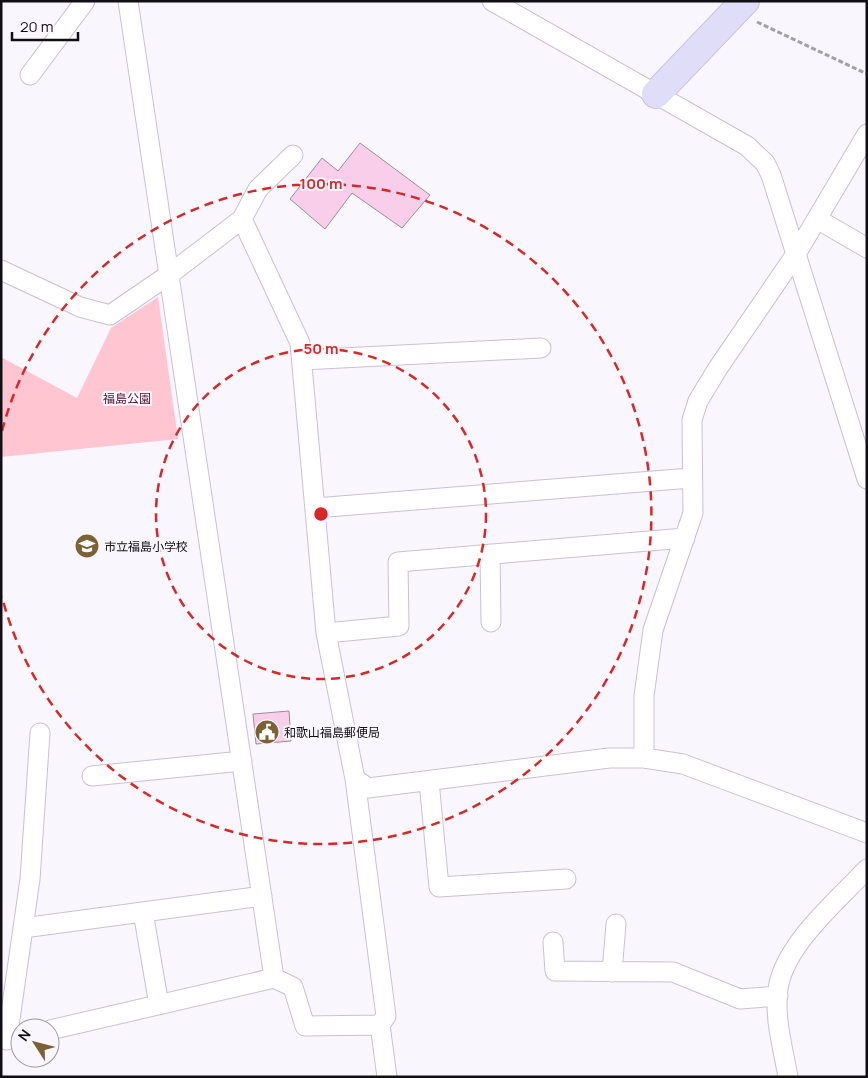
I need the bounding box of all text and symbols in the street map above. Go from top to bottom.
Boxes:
scale bar [12,10,79,42]
text: 20 m [20,16,53,37]
text: 100 m [300,173,342,194]
text: 50 m [303,338,339,359]
park label: 福島公園 [103,390,151,407]
centre of rings [312,505,330,523]
school or university icon: 市立福島小学校 [74,533,100,559]
place label: 市立福島小学校 [104,538,188,555]
public building icon: 和歌山福島郵便局 [254,719,280,745]
place label: 和歌山福島郵便局 [284,724,380,741]
north arrow [10,1018,60,1068]
text: N [13,1025,35,1045]

